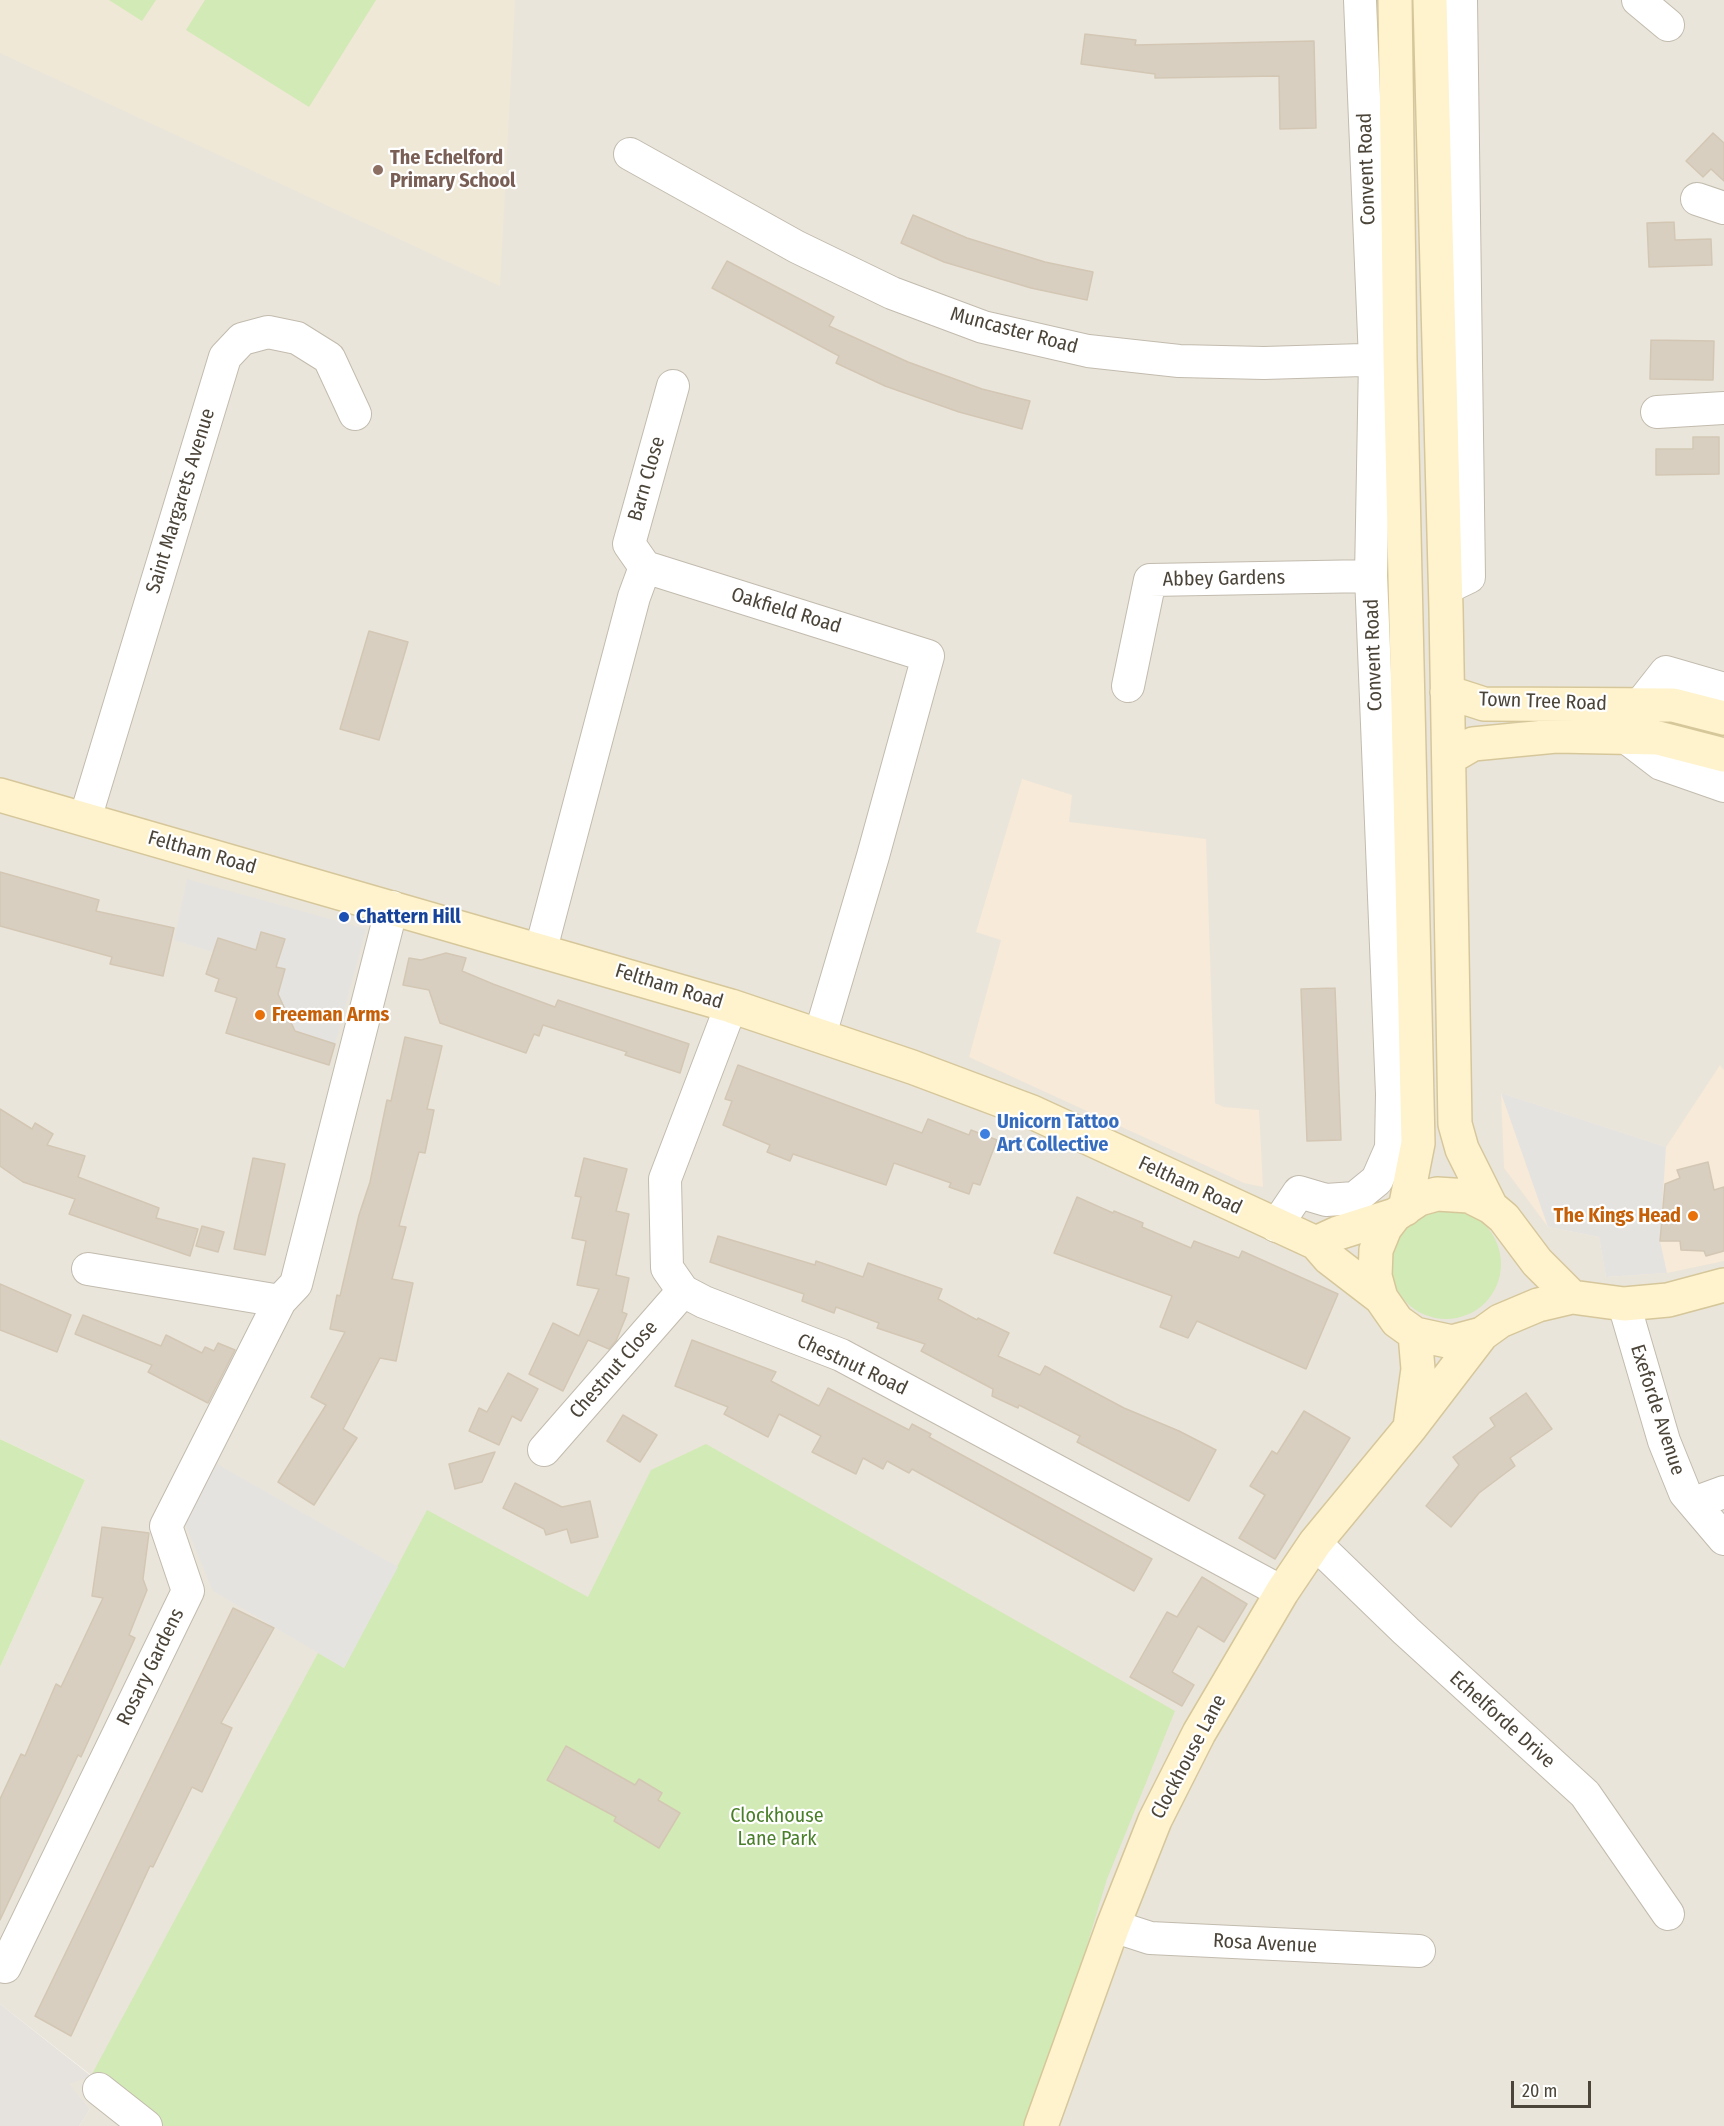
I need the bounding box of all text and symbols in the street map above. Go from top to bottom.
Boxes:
street label: Convent Road [1353,112,1381,226]
place label: The Echelford Primary School [390,146,516,193]
marker: The Echelford Primary School [371,163,385,177]
street label: Muncaster Road [948,302,1080,360]
street label: Saint Margarets Avenue [141,406,221,596]
street label: Barn Close [623,434,671,524]
street label: Abbey Gardens [1163,566,1285,592]
street label: Oakfield Road [728,583,844,639]
street label: Convent Road [1360,598,1388,712]
street label: Town Tree Road [1479,688,1607,716]
street label: Feltham Road [145,826,259,880]
place label: Chattern Hill [356,905,461,929]
marker: Chattern Hill [337,910,351,924]
street label: Feltham Road [612,959,726,1015]
place label: Freeman Arms [272,1003,389,1027]
marker: Freeman Arms [253,1008,267,1022]
place label: Unicorn Tattoo Art Collective [997,1110,1119,1157]
marker: Unicorn Tattoo Art Collective [978,1127,992,1141]
street label: Feltham Road [1134,1152,1246,1220]
place label: The Kings Head [1554,1204,1681,1228]
marker: The Kings Head [1686,1209,1700,1223]
street label: Chestnut Close [565,1316,663,1424]
street label: Chestnut Road [793,1329,911,1401]
street label: Exeforde Avenue [1625,1342,1689,1478]
street label: Rosary Gardens [112,1605,190,1729]
street label: Echelforde Drive [1444,1666,1560,1774]
street label: Clockhouse Lane [1146,1691,1232,1823]
park label: Clockhouse Lane Park [730,1804,824,1851]
street label: Rosa Avenue [1212,1929,1318,1959]
scale bar [1514,2069,1594,2107]
text: 20 m [1522,2080,1557,2102]

